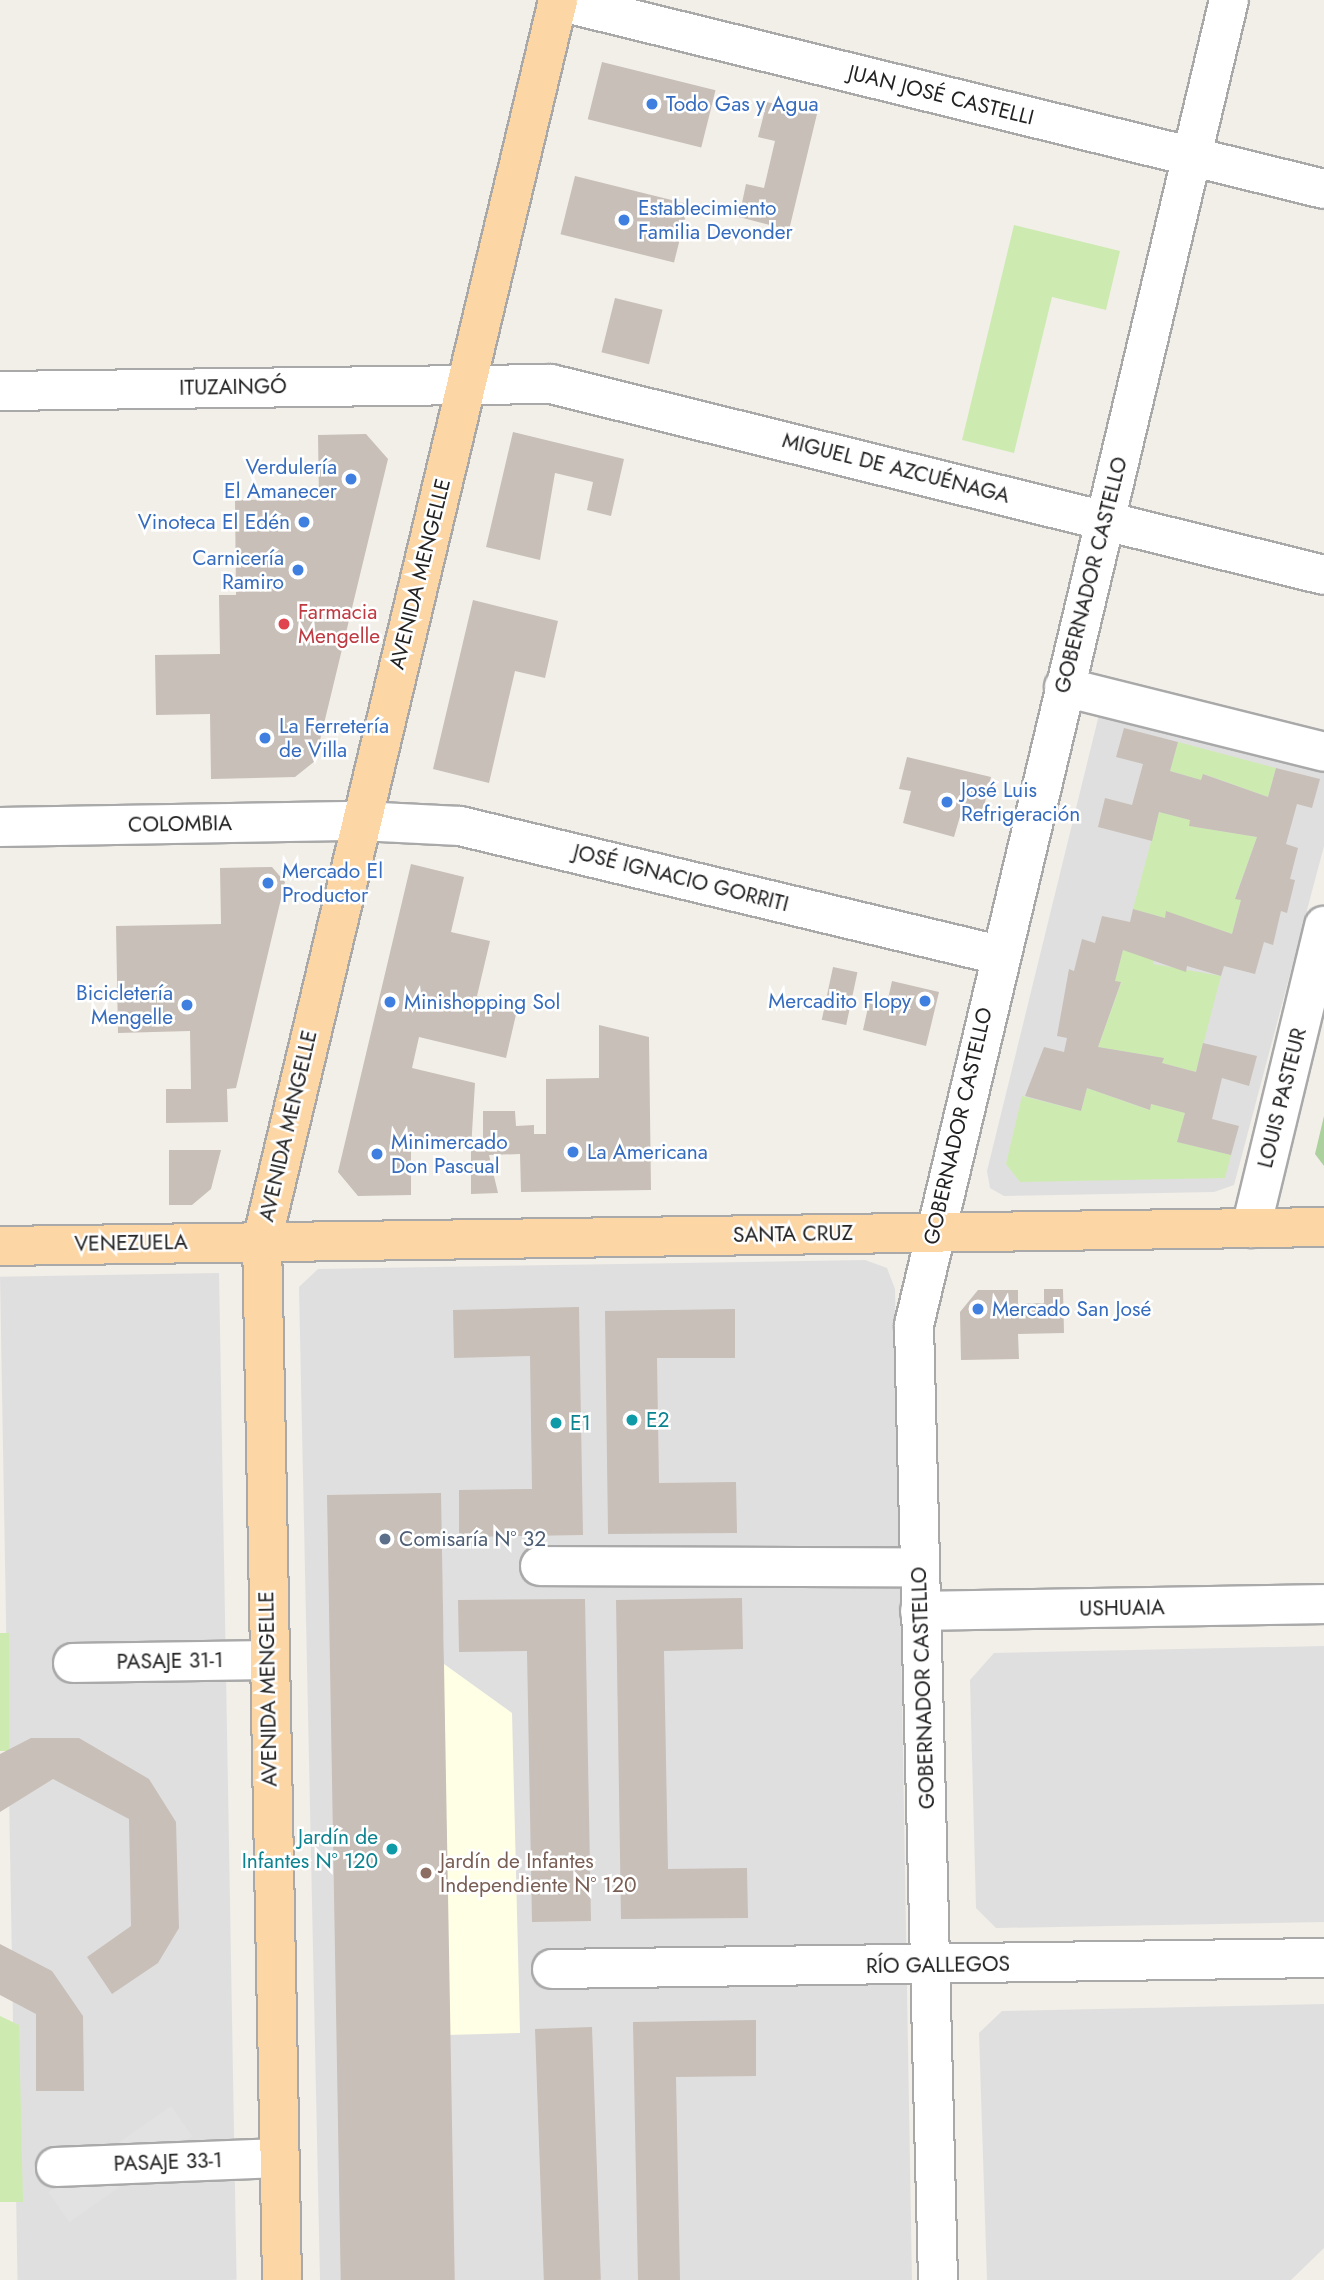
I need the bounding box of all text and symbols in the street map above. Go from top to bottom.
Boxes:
street label: JUAN JOSÉ CASTELLI [846,60,1036,130]
place label: Todo Gas y Agua [666,91,819,117]
marker: Todo Gas y Agua [644,96,660,112]
place label: Establecimiento Familia Devonder [638,195,793,245]
marker: Establecimiento Familia Devonder [616,212,632,228]
street label: ITUZAINGÓ [179,373,287,401]
street label: MIGUEL DE AZCUÉNAGA [780,428,1012,508]
place label: Verdulería El Amanecer [224,454,337,504]
street label: GOBERNADOR CASTELLO [1049,454,1133,696]
marker: Verdulería El Amanecer [343,471,359,487]
street label: AVENIDA MENGELLE [384,476,456,672]
place label: Vinoteca El Edén [138,509,290,535]
marker: Vinoteca El Edén [296,514,312,530]
place label: Carnicería Ramiro [192,545,284,595]
marker: Carnicería Ramiro [290,562,306,578]
place label: Farmacia Mengelle [298,599,380,649]
marker: Farmacia Mengelle [276,616,292,632]
place label: La Ferretería de Villa [279,713,389,763]
marker: La Ferretería de Villa [257,730,273,746]
place label: José Luis Refrigeración [961,777,1080,827]
marker: José Luis Refrigeración [939,794,955,810]
street label: COLOMBIA [128,810,232,838]
street label: JOSÉ IGNACIO GORRITI [571,839,791,917]
place label: Mercado El Productor [282,858,383,908]
marker: Mercado El Productor [260,875,276,891]
place label: Bicicletería Mengelle [76,980,173,1030]
place label: Mercadito Flopy [768,988,911,1014]
place label: Minishopping Sol [404,989,560,1015]
marker: Mercadito Flopy [917,993,933,1009]
marker: Minishopping Sol [382,994,398,1010]
marker: Bicicletería Mengelle [179,997,195,1013]
street label: GOBERNADOR CASTELLO [918,1005,998,1247]
street label: LOUIS PASTEUR [1252,1026,1312,1170]
street label: AVENIDA MENGELLE [254,1028,322,1224]
place label: Minimercado Don Pascual [391,1129,508,1179]
place label: La Americana [587,1139,708,1165]
marker: La Americana [565,1144,581,1160]
marker: Minimercado Don Pascual [369,1146,385,1162]
street label: SANTA CRUZ [733,1220,853,1248]
street label: VENEZUELA [74,1229,188,1257]
place label: Mercado San José [992,1296,1151,1322]
marker: Mercado San José [970,1301,986,1317]
place label: E2 [646,1407,669,1433]
place label: E1 [570,1410,591,1436]
marker: E2 [624,1412,640,1428]
marker: E1 [548,1415,564,1431]
place label: Comisaría Nº 32 [399,1526,546,1552]
marker: Comisaría Nº 32 [377,1531,393,1547]
street label: GOBERNADOR CASTELLO [906,1566,940,1810]
street label: AVENIDA MENGELLE [254,1591,282,1787]
street label: USHUAIA [1079,1595,1165,1621]
street label: PASAJE 31-1 [116,1647,224,1675]
place label: Jardín de Infantes N° 120 [242,1824,378,1874]
marker: Jardín de Infantes N° 120 [384,1841,400,1857]
place label: Jardín de Infantes Independiente N° 120 [440,1848,637,1898]
marker: Jardín de Infantes Independiente N° 120 [418,1865,434,1881]
street label: RÍO GALLEGOS [866,1951,1010,1979]
street label: PASAJE 33-1 [113,2148,223,2176]

